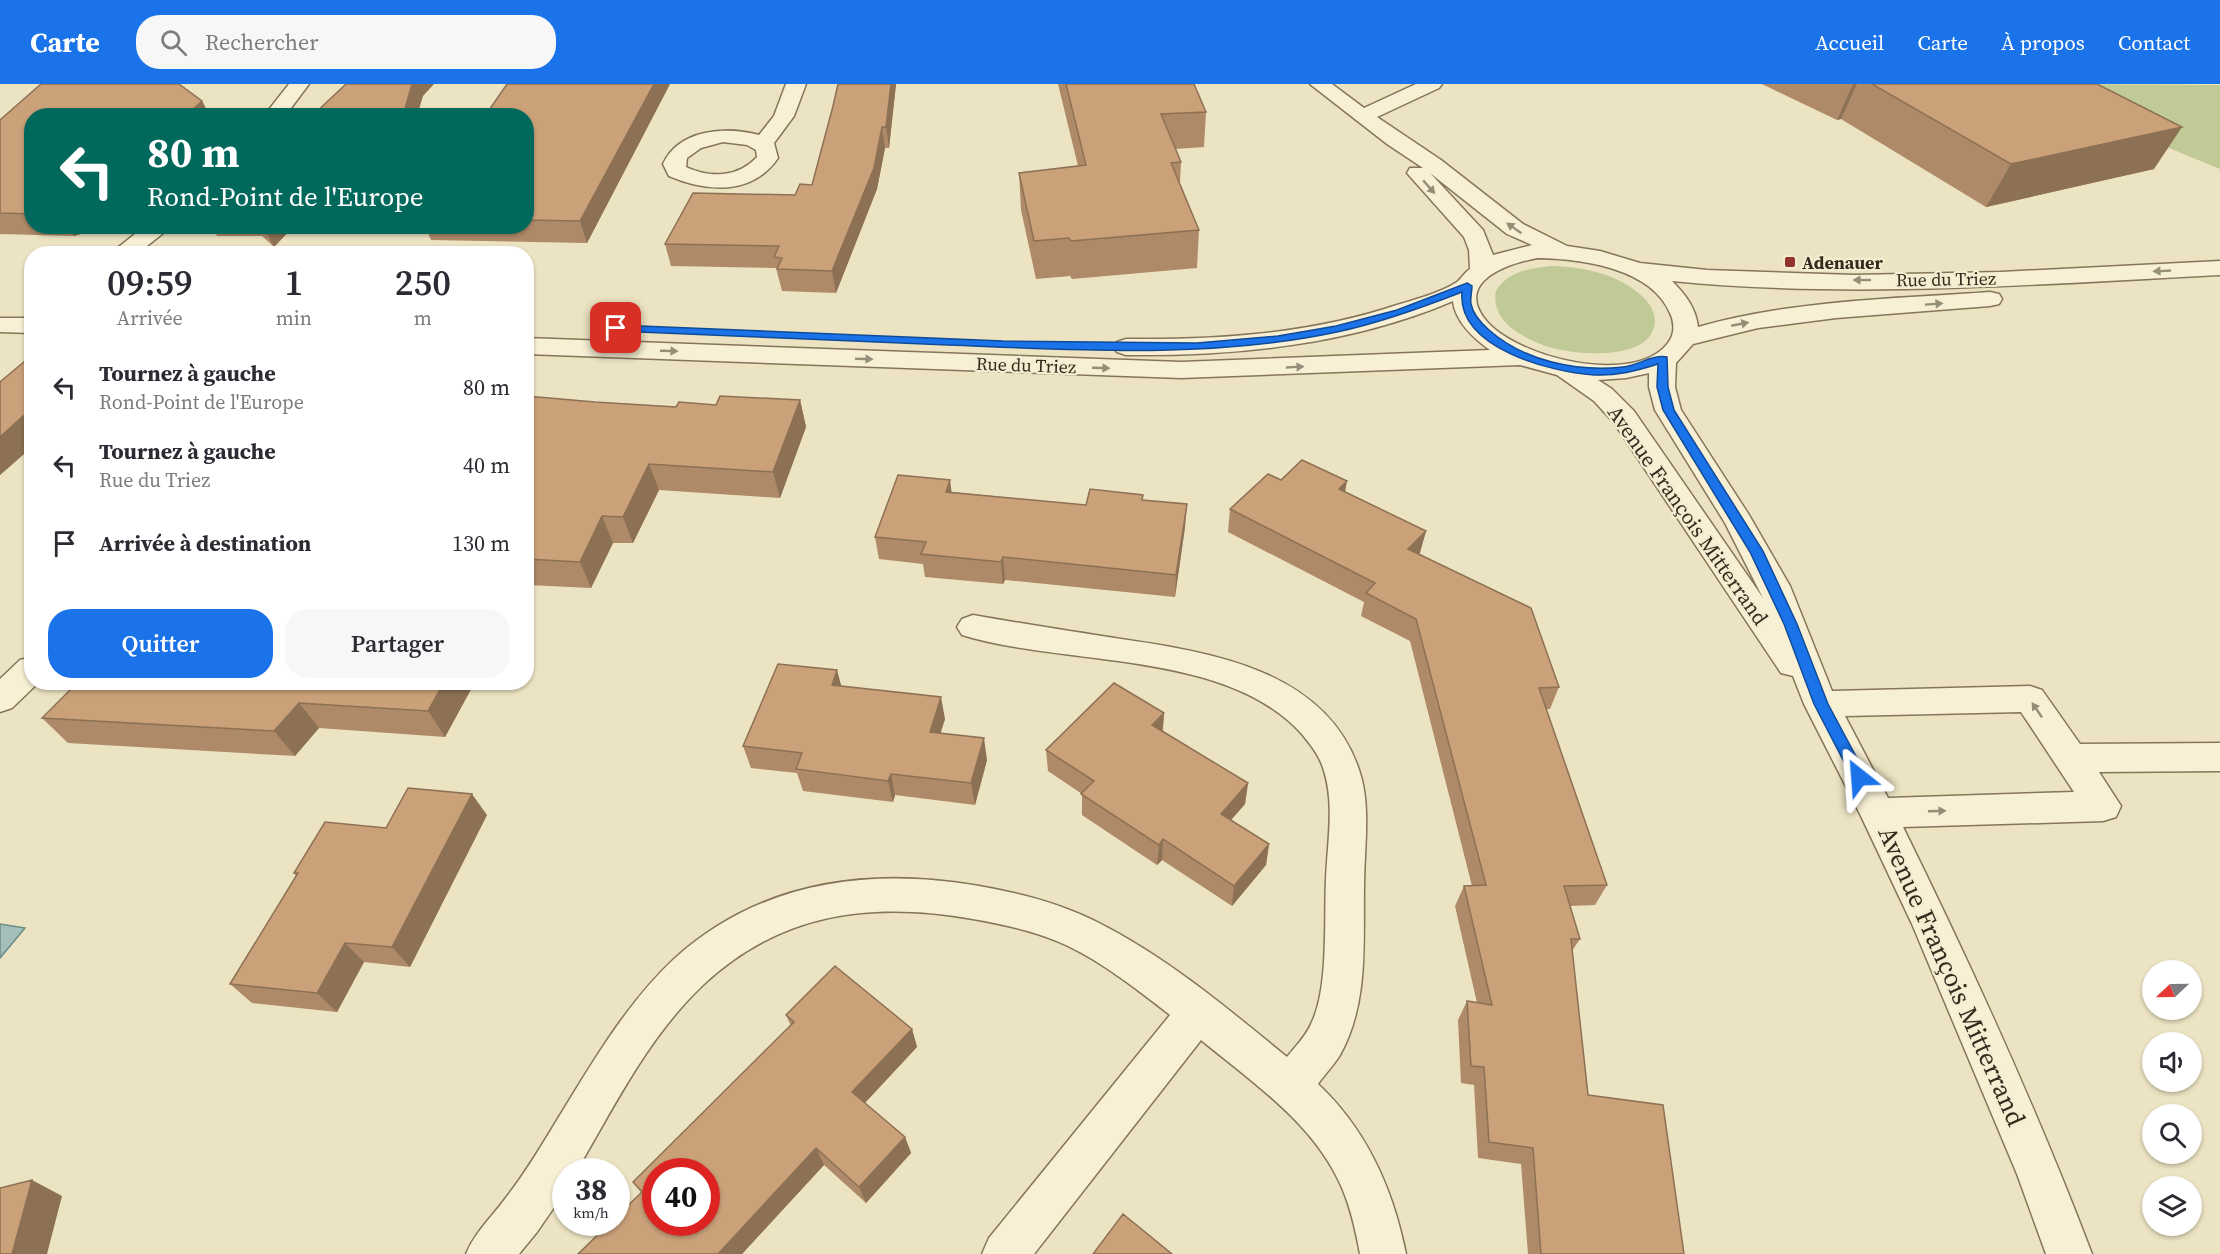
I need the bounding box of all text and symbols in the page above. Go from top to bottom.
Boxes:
search box [136,15,556,69]
text: Carte [30,23,100,61]
icon: search [157,26,190,59]
text: Rechercher [205,27,319,57]
text: Accueil [1815,28,1884,57]
text: Carte [1917,28,1968,57]
text: À propos [2001,28,2085,57]
text: Contact [2118,28,2190,57]
text: 80 m [147,123,240,181]
icon: left [48,132,126,210]
text: Rond-Point de l'Europe [147,178,424,215]
one-way arrow [1422,179,1436,194]
one-way arrow [1506,222,1522,234]
place label: Adenauer [1802,250,1883,275]
marker: Adenauer [1783,255,1797,269]
text: 09:59 [107,258,193,307]
text: 1 [284,258,303,307]
text: 250 [395,258,451,307]
street label: Rue du Triez [1896,266,1996,292]
one-way arrow [2152,266,2171,275]
one-way arrow [1852,275,1871,285]
one-way arrow [1924,299,1943,308]
pin [590,302,641,353]
text: Arrivée [117,304,183,332]
text: min [276,304,312,332]
text: m [414,304,432,332]
icon: arrive [599,311,632,344]
one-way arrow [1731,319,1750,328]
one-way arrow [659,346,678,356]
street label: Rue du Triez [975,351,1077,379]
one-way arrow [854,354,873,363]
text: Tournez à gauche [99,358,276,388]
one-way arrow [1091,363,1110,372]
one-way arrow [1286,363,1305,372]
icon: left [48,371,81,404]
text: 80 m [463,372,510,402]
text: Rond-Point de l'Europe [99,388,304,416]
street label: Avenue François Mitterrand [1601,399,1775,631]
text: Tournez à gauche [99,436,276,466]
icon: left [48,449,81,482]
text: 40 m [463,450,510,480]
text: Rue du Triez [99,466,210,494]
icon: arrive [48,527,81,560]
text: Arrivée à destination [99,528,311,558]
text: 130 m [452,528,510,558]
button: Quitter [48,609,273,678]
button: Partager [285,609,510,678]
one-way arrow [2031,702,2043,718]
position arrow [1827,745,1891,809]
one-way arrow [1927,806,1946,816]
street label: Avenue François Mitterrand [1870,820,2035,1132]
north arrow [2142,960,2202,1020]
map controls [2142,960,2202,1236]
button: sound [2142,1032,2202,1092]
button: search [2142,1104,2202,1164]
speed limit sign: 40 [642,1158,720,1236]
text: 38 [575,1169,607,1210]
button: layers [2142,1176,2202,1236]
text: km/h [573,1202,609,1223]

